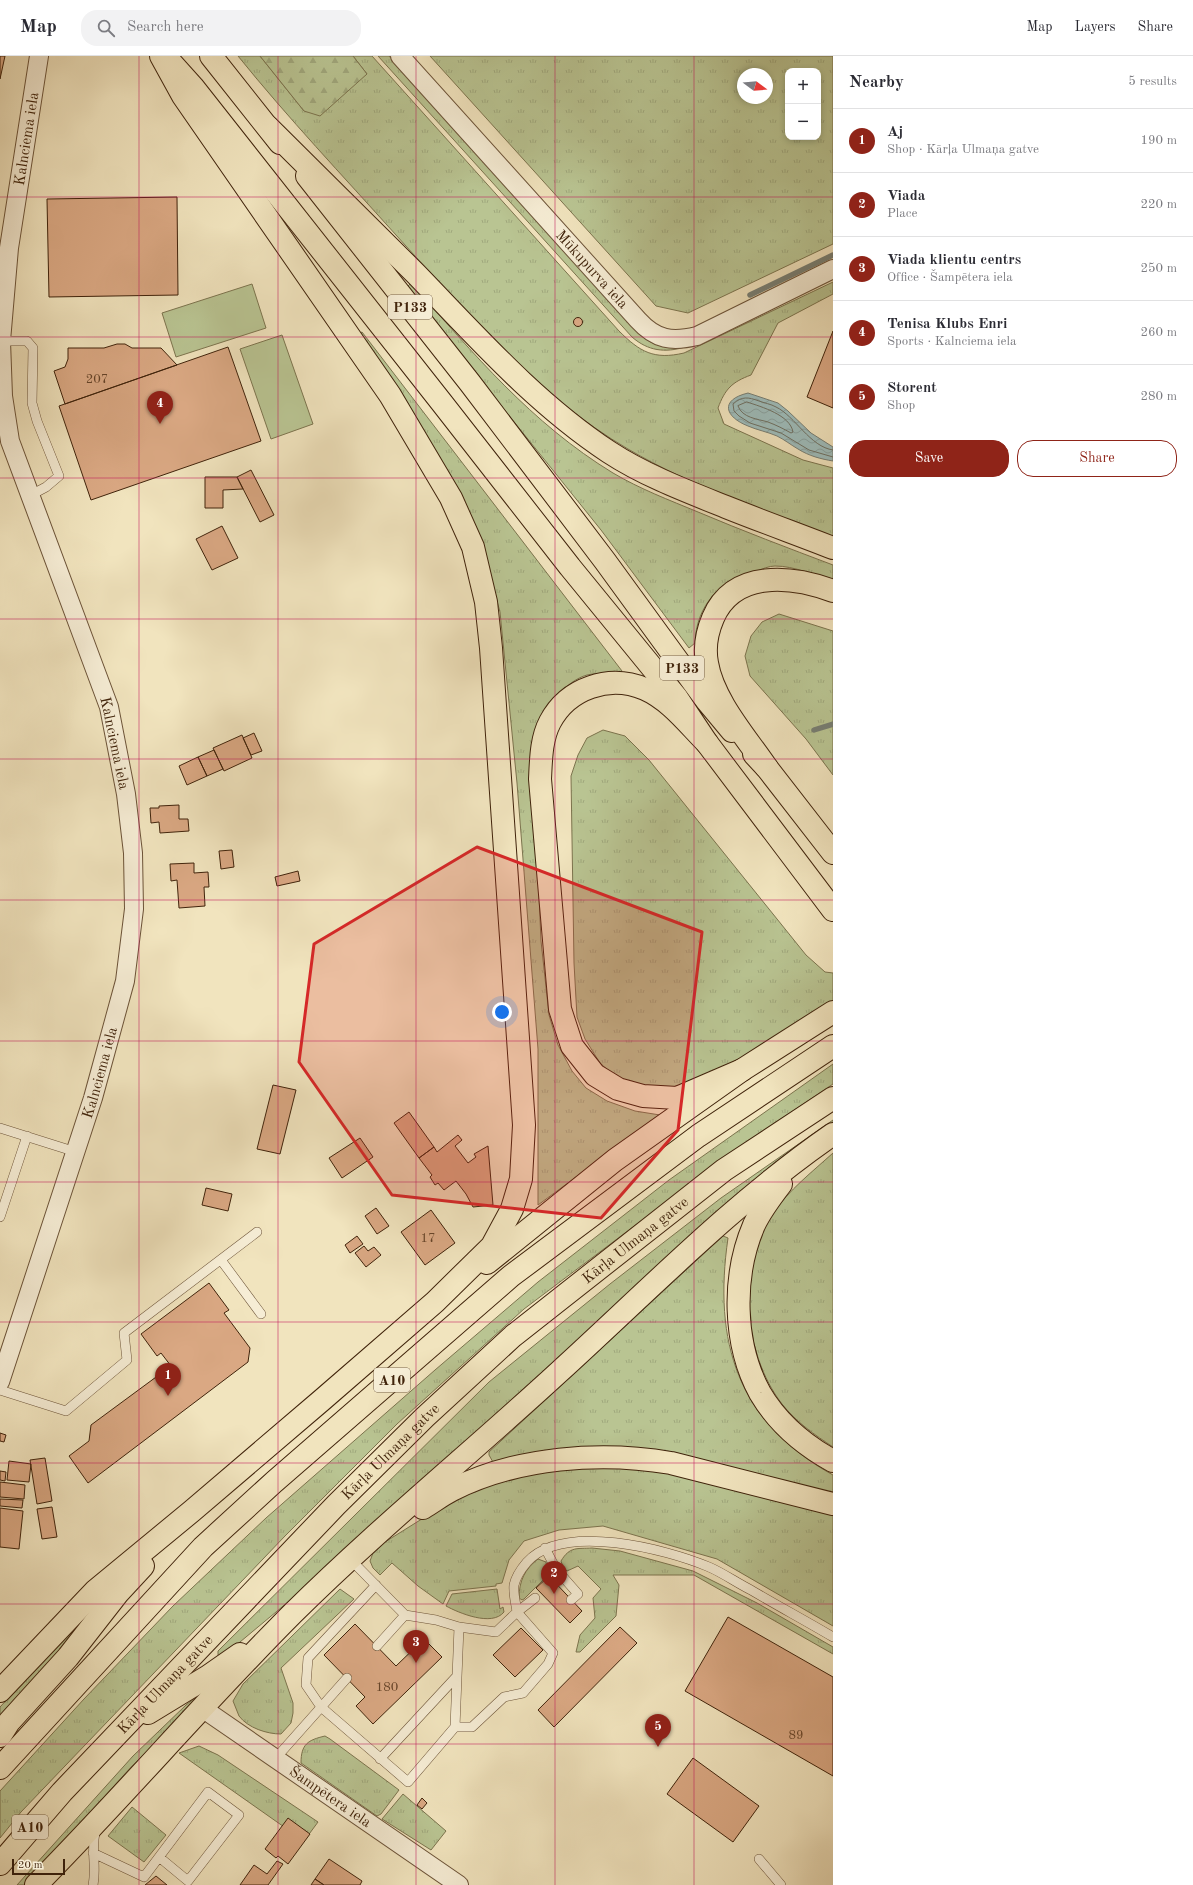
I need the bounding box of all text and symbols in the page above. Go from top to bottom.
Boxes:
search box [81,10,361,46]
icon: search [95,17,117,39]
text: Map [20,18,57,37]
text: Search here [127,20,204,35]
text: Map [1027,20,1053,34]
text: Layers [1075,20,1116,34]
text: Share [1138,20,1173,34]
north arrow [737,68,773,104]
map controls [785,68,821,140]
button: + [785,68,821,104]
text: Nearby [849,74,904,91]
text: 5 results [1128,75,1177,88]
street label: Kalnciema iela [13,91,42,187]
button: − [785,104,821,140]
text: Aj [887,125,903,140]
text: 1 [858,134,866,147]
text: 190 m [1140,134,1177,147]
text: Shop · Kārļa Ulmaņa gatve [887,143,1039,156]
text: Viada [887,189,925,204]
text: 2 [858,198,866,211]
text: 220 m [1140,198,1177,211]
text: Place [887,207,917,220]
street label: Mūkupurva iela [552,228,630,313]
text: Viada klientu centrs [887,253,1021,268]
text: 3 [858,262,866,275]
text: 250 m [1140,262,1177,275]
text: Office · Šampētera iela [887,271,1013,284]
road number: P133 [388,295,432,319]
text: Tenisa Klubs Enri [887,317,1008,332]
text: 4 [858,326,866,339]
text: 260 m [1140,326,1177,339]
text: Sports · Kalnciema iela [887,335,1016,348]
house number: 207 [86,373,108,386]
text: Storent [887,381,937,396]
text: 5 [858,390,866,403]
text: 280 m [1140,390,1177,403]
pin: 4 [147,391,173,424]
text: Shop [887,399,915,412]
button: Save [849,440,1009,477]
button: Share [1017,440,1177,477]
road number: P133 [660,656,704,680]
street label: Kalnciema iela [96,696,131,792]
your location [492,1002,512,1022]
street label: Kalnciema iela [81,1025,121,1121]
street label: Kārļa Ulmaņa gatve [580,1195,692,1287]
house number: 17 [420,1232,436,1245]
pin: 1 [155,1363,181,1396]
road number: A10 [374,1368,410,1392]
street label: Kārļa Ulmaņa gatve [340,1402,443,1504]
pin: 2 [541,1561,567,1594]
pin: 3 [403,1630,429,1663]
street label: Kārļa Ulmaņa gatve [116,1633,216,1738]
house number: 180 [376,1681,398,1694]
pin: 5 [645,1714,671,1747]
house number: 89 [788,1729,804,1742]
street label: Šampētera iela [286,1762,374,1831]
road number: A10 [12,1815,48,1839]
scale bar [12,1857,65,1876]
text: 20 m [18,1860,43,1871]

